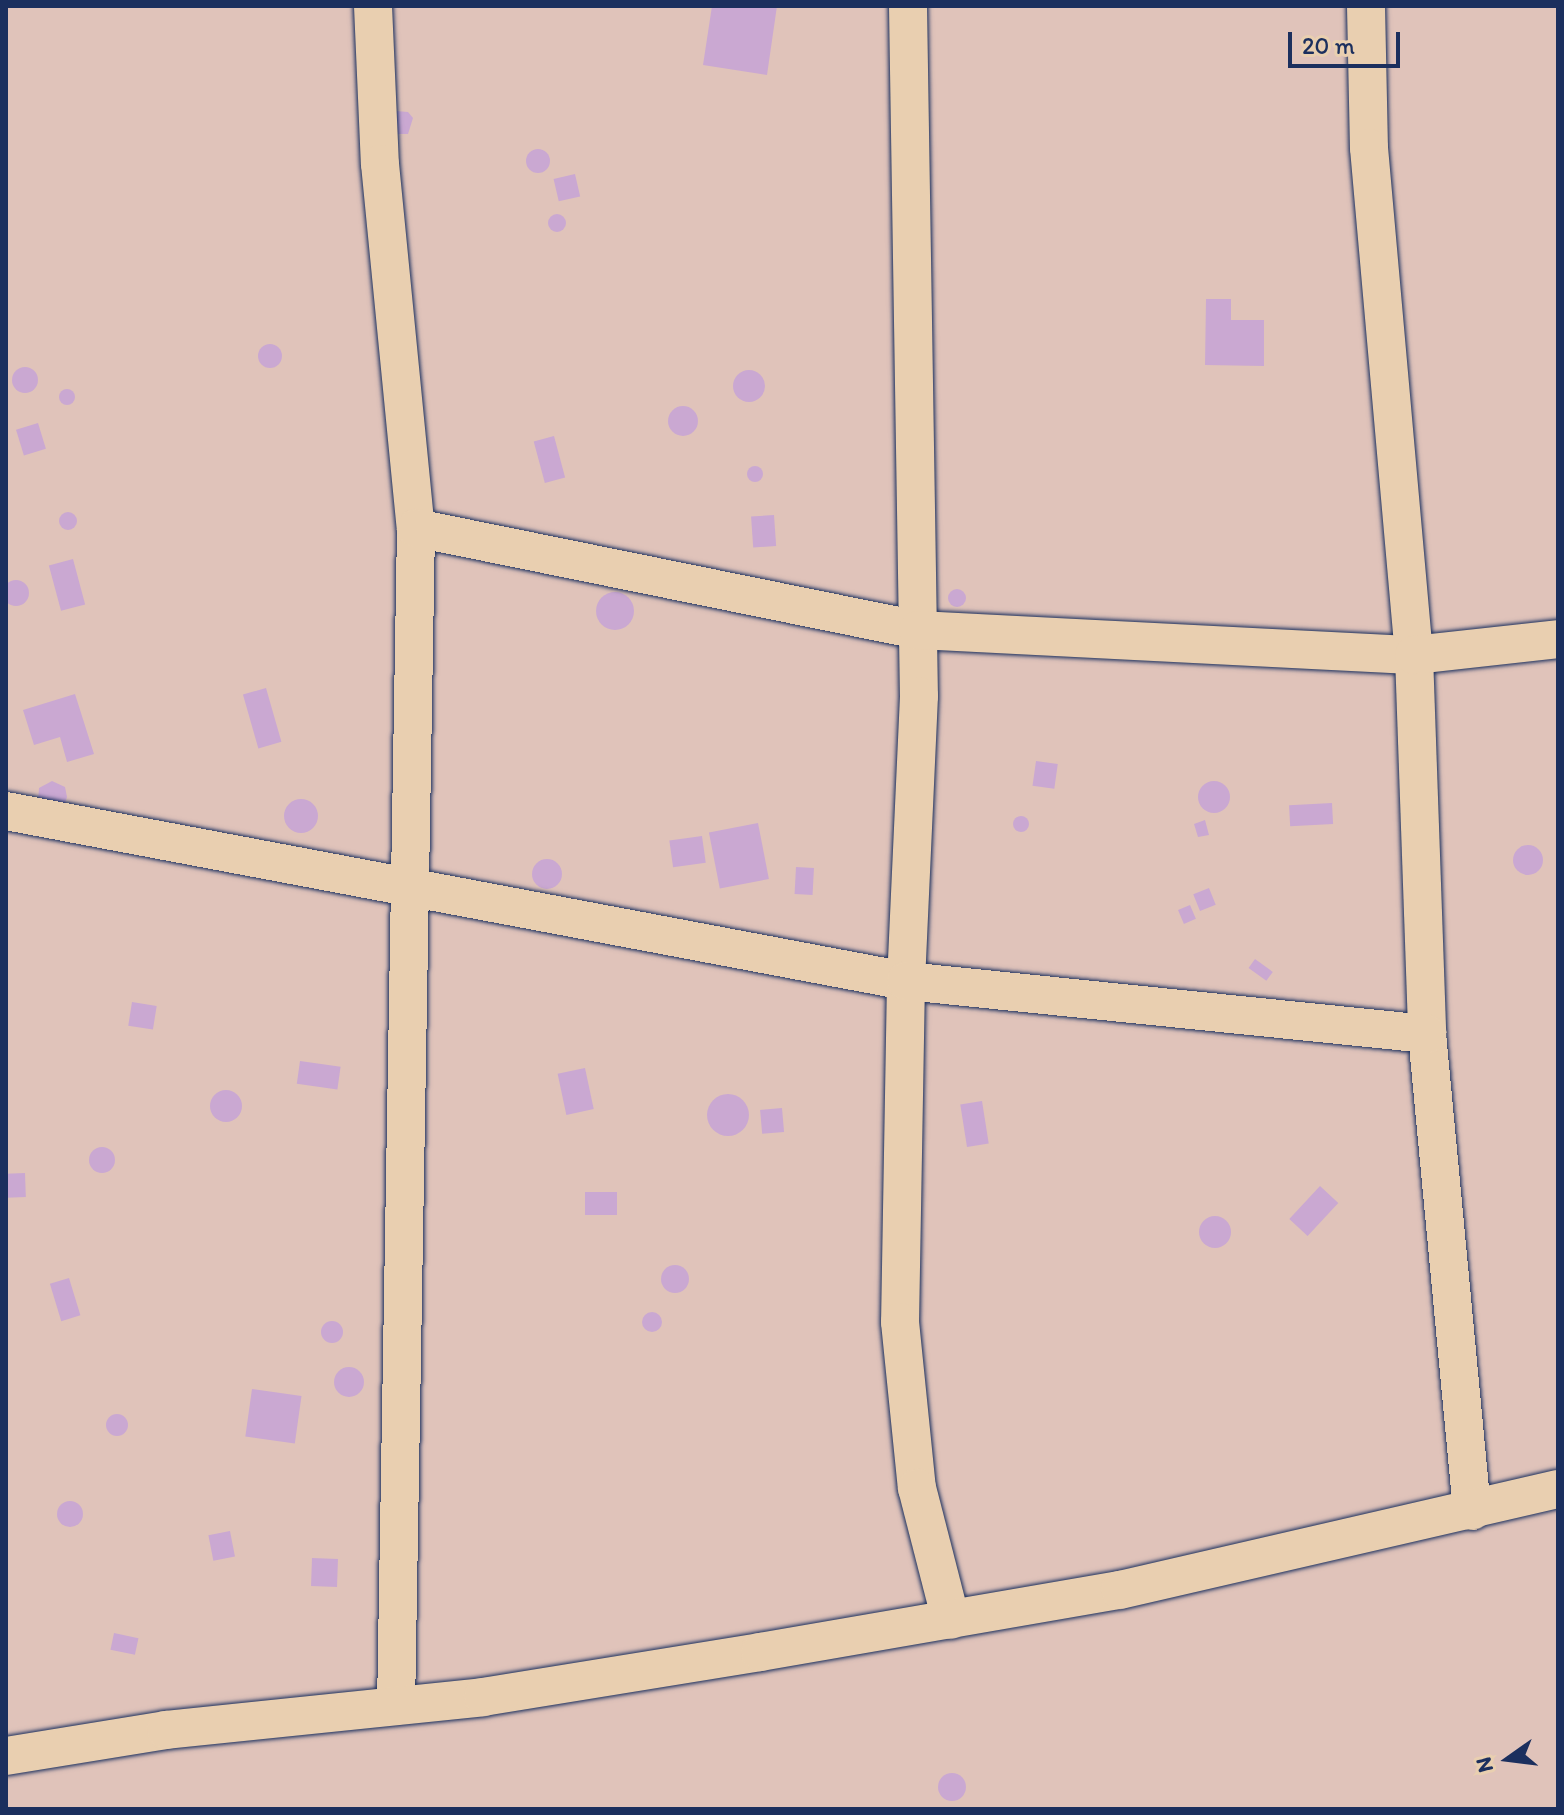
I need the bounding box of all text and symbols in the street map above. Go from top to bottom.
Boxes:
scale bar [1292,16,1404,66]
text: 20 m [1302,31,1355,60]
north arrow [1468,1719,1548,1799]
text: N [1469,1754,1499,1775]

